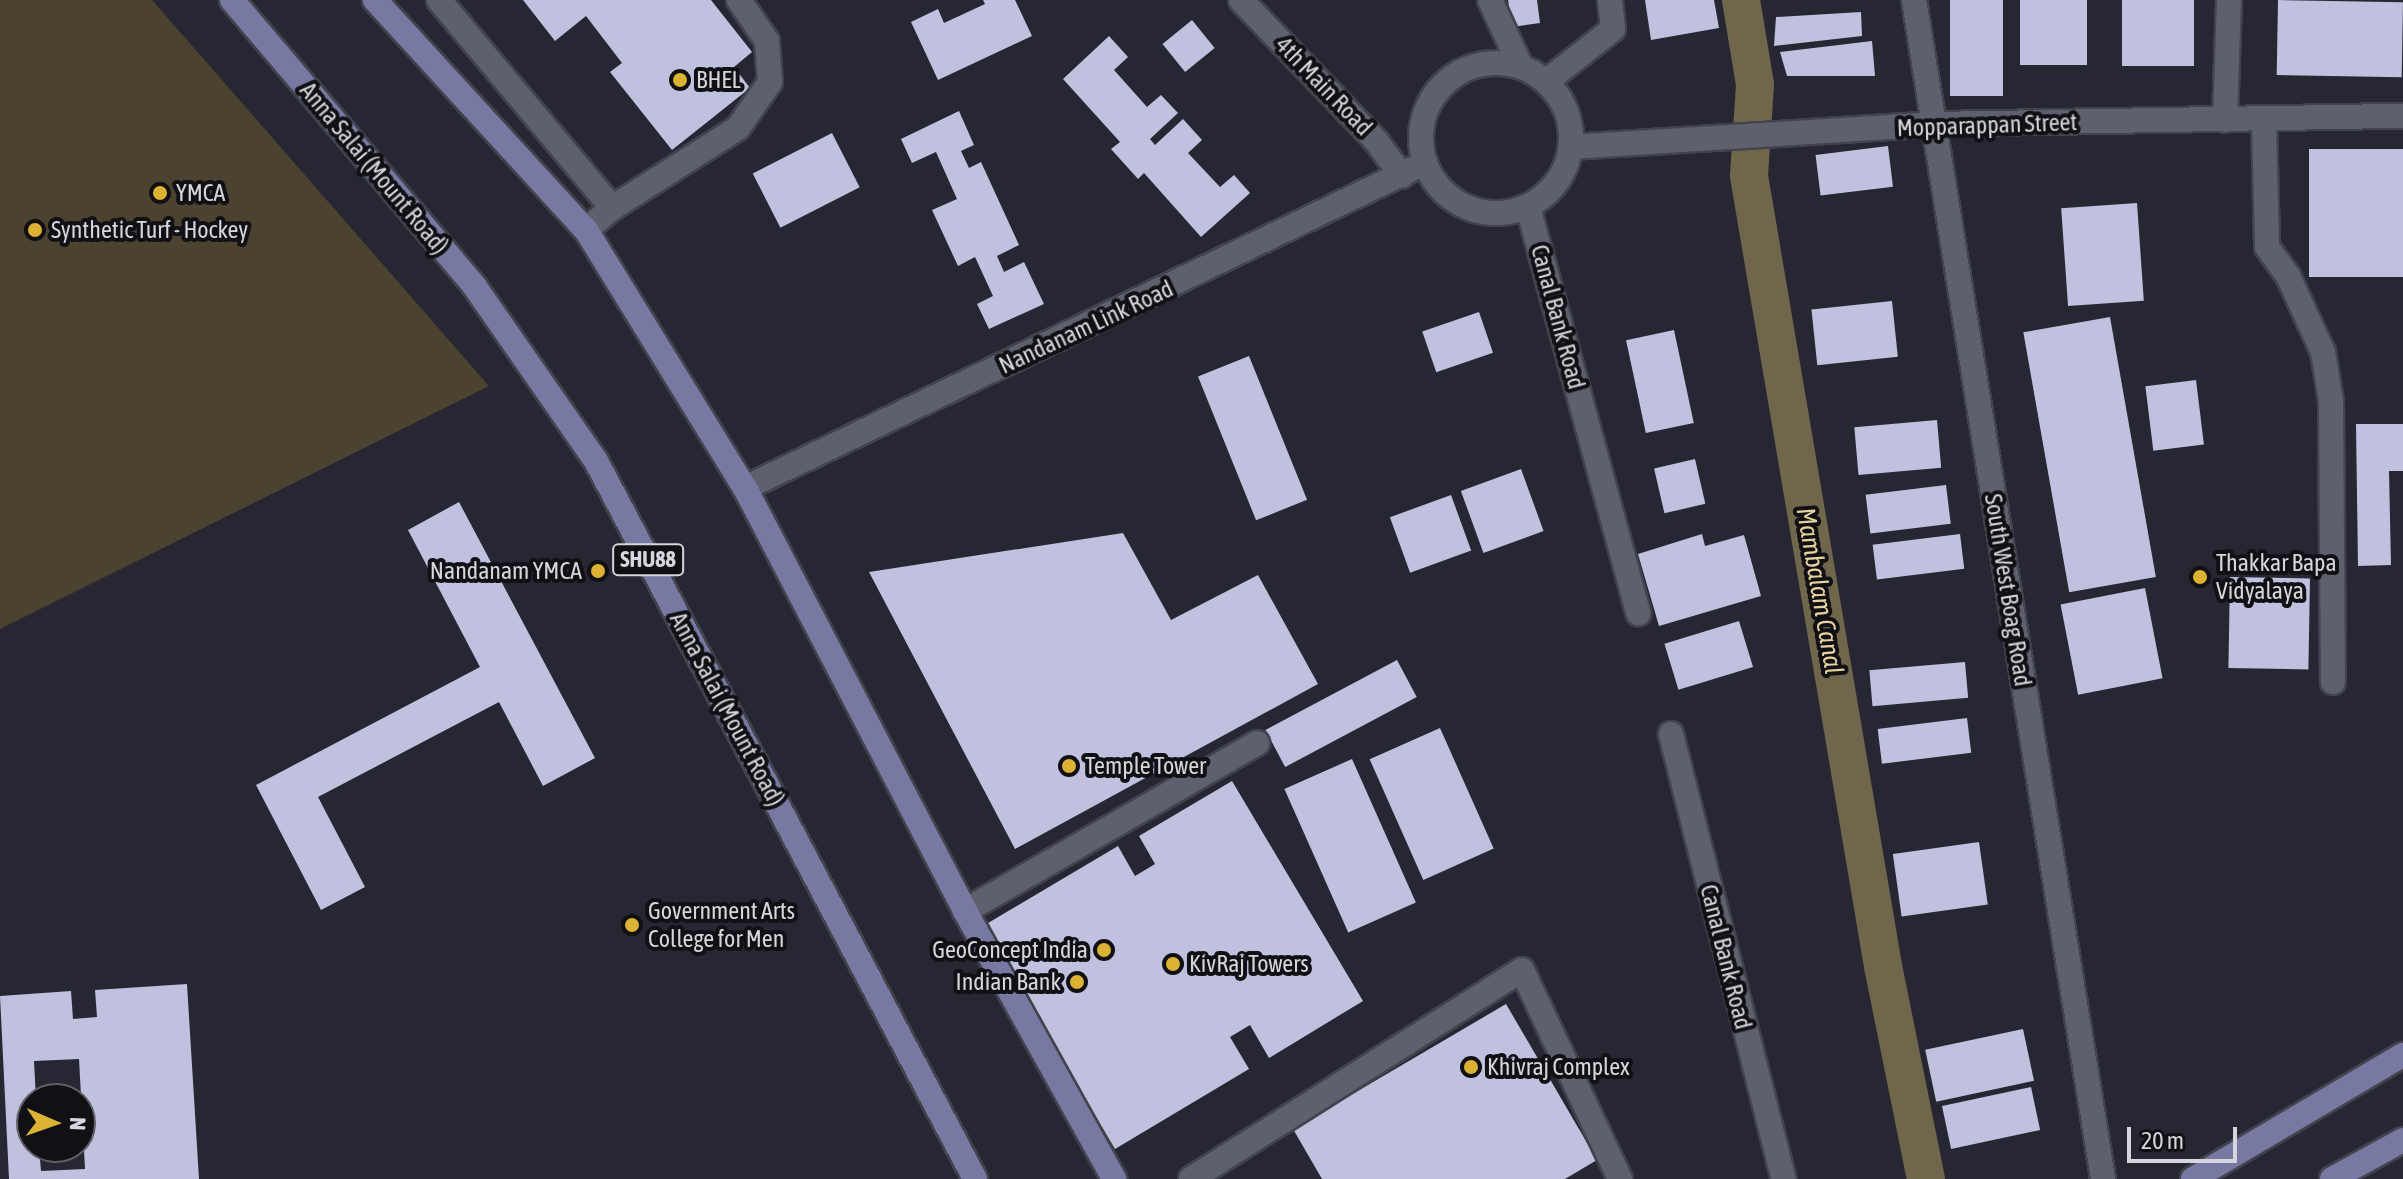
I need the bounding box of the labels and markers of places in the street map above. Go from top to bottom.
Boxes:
place label: BHEL [696,66,741,94]
marker: BHEL [671,71,689,89]
place label: YMCA [176,179,225,207]
marker: YMCA [151,184,169,202]
place label: Synthetic Turf - Hockey [51,216,248,244]
marker: Synthetic Turf - Hockey [26,221,44,239]
place label: Thakkar Bapa Vidyalaya [2216,549,2337,605]
place label: Nandanam YMCA [430,557,582,585]
marker: Nandanam YMCA [589,562,607,580]
marker: Thakkar Bapa Vidyalaya [2191,568,2209,586]
place label: Temple Tower [1085,752,1206,780]
marker: Temple Tower [1060,757,1078,775]
place label: Government Arts College for Men [648,897,795,953]
marker: Government Arts College for Men [623,916,641,934]
place label: GeoConcept India [932,936,1088,964]
marker: GeoConcept India [1095,941,1113,959]
place label: KivRaj Towers [1189,950,1309,978]
marker: KivRaj Towers [1164,955,1182,973]
place label: Indian Bank [956,968,1061,996]
marker: Indian Bank [1068,973,1086,991]
place label: Khivraj Complex [1487,1053,1630,1081]
marker: Khivraj Complex [1462,1058,1480,1076]

